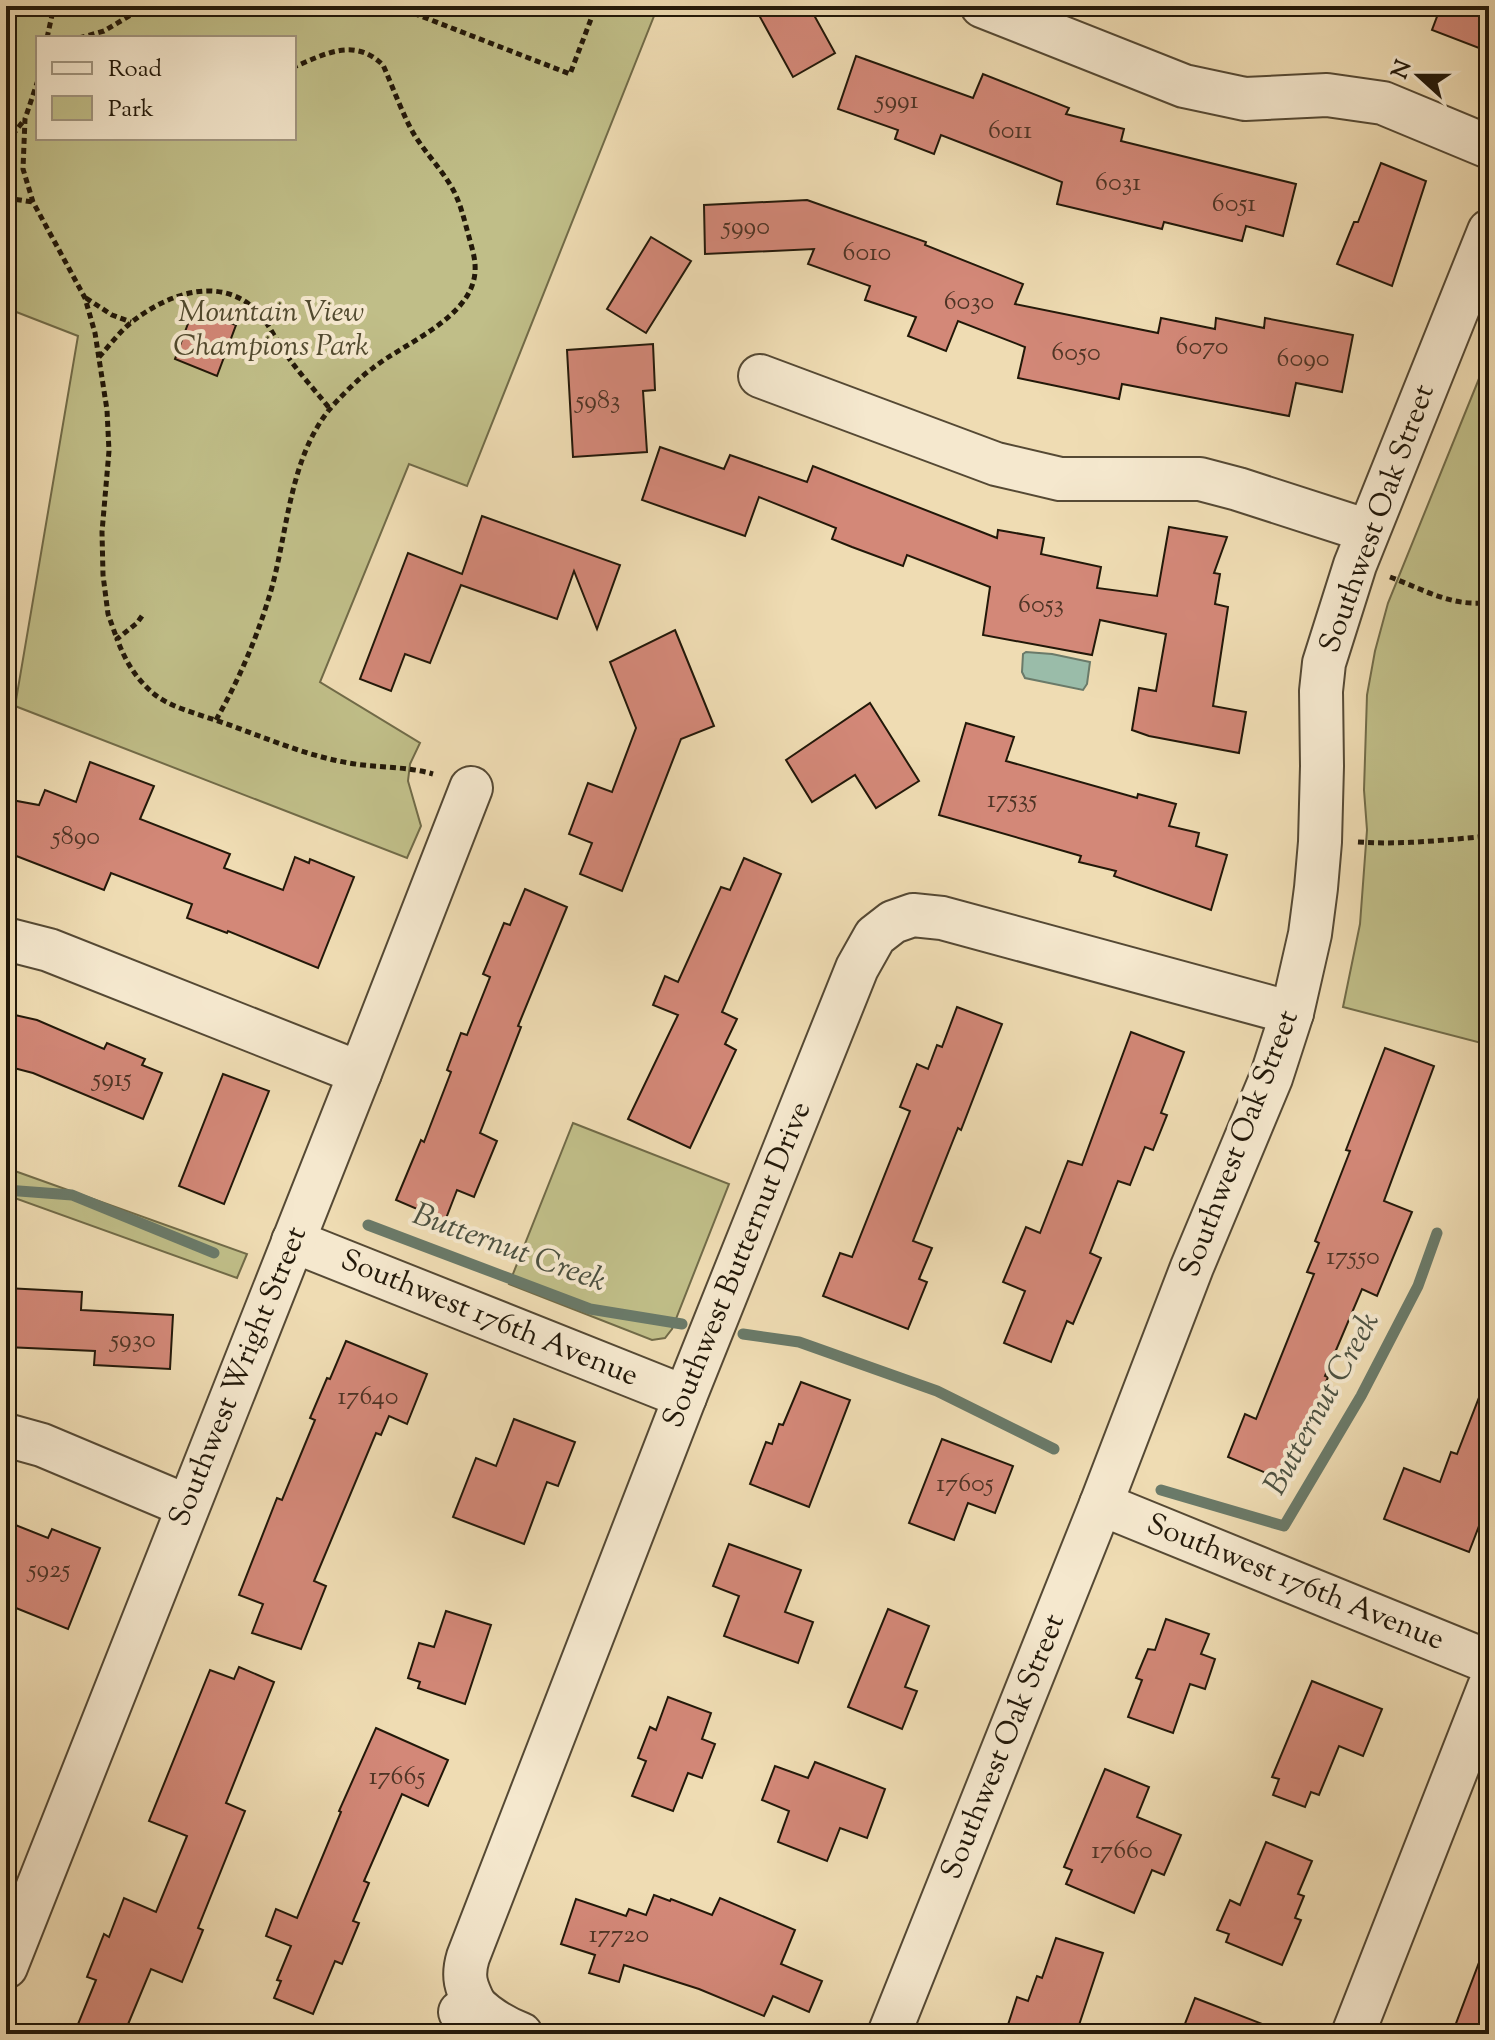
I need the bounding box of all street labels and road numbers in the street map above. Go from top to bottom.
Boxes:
street label: Southwest Oak Street [1309,379,1447,659]
street label: Southwest Oak Street [1169,1004,1311,1284]
street label: Southwest Butternut Drive [653,1095,823,1435]
street label: Southwest Wright Street [159,1220,319,1534]
street label: Southwest 176th Avenue [334,1240,644,1398]
street label: Southwest 176th Avenue [1140,1504,1450,1662]
street label: Southwest Oak Street [931,1608,1077,1886]

